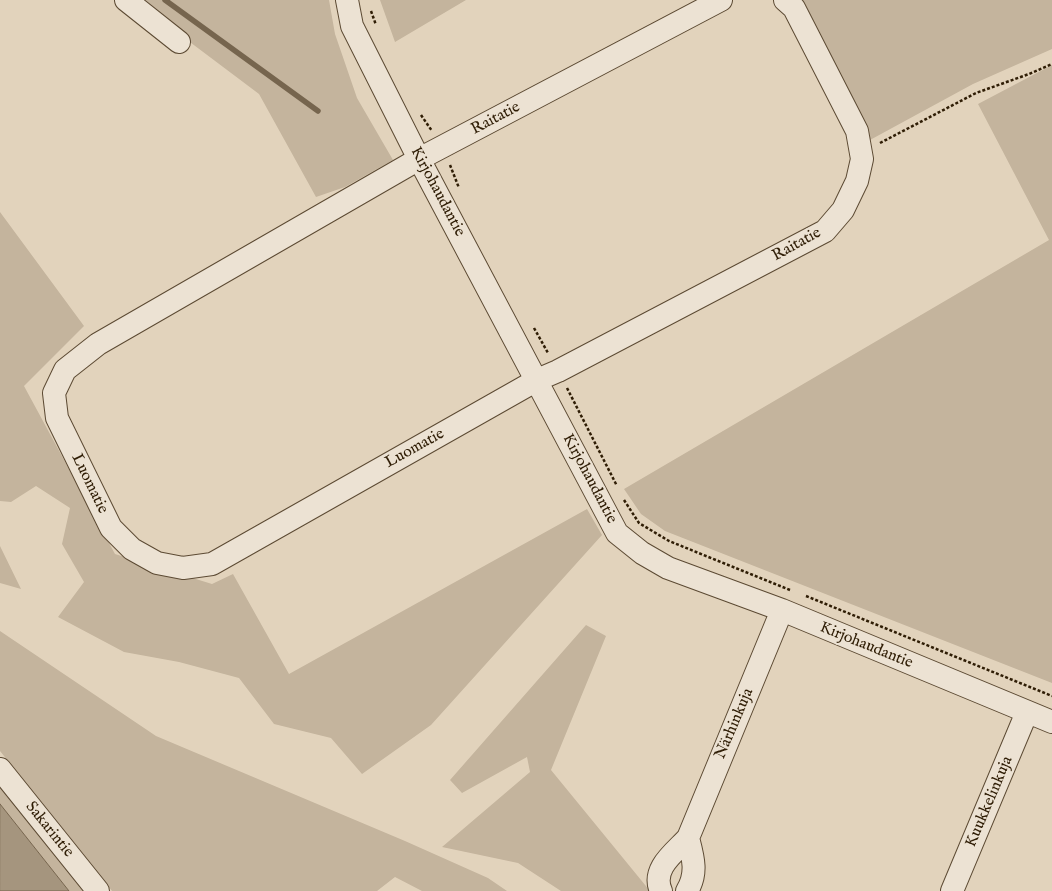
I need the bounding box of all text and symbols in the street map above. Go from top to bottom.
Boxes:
street label: Raitatie [468,98,524,140]
street label: Kirjohaudantie [405,144,469,240]
street label: Raitatie [769,224,825,266]
street label: Luomatie [382,425,448,473]
street label: Kirjohaudantie [557,431,621,527]
street label: Luomatie [66,451,112,517]
street label: Kirjohaudantie [817,619,915,673]
street label: Närhinkuja [711,686,759,762]
street label: Kuukkelinkuja [962,754,1018,850]
street label: Sakarintie [21,798,77,862]

